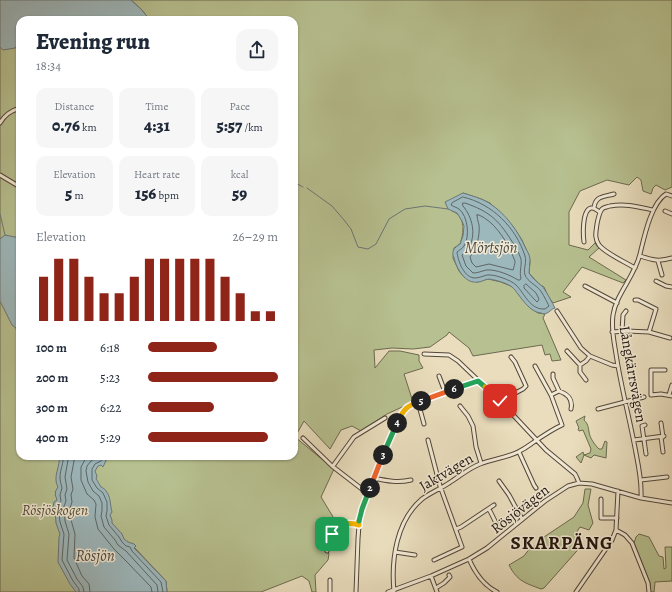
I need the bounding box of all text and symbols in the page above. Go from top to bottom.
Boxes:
text: Evening run [36,27,150,57]
button: share [236,29,278,71]
text: 18:34 [36,57,61,74]
text: Distance [55,99,94,114]
text: Time [146,99,168,114]
text: Pace [229,99,250,114]
text: 0.76 [52,114,80,137]
text: 4:31 [144,114,170,137]
text: 5:57 [217,114,242,137]
text: km [80,120,97,135]
text: /km [242,120,263,135]
text: Elevation [53,167,95,182]
text: Heart rate [134,167,180,182]
text: kcal [231,167,248,182]
text: 5 [65,182,72,205]
text: 156 [135,182,156,205]
text: 59 [232,182,247,205]
text: m [72,188,84,203]
text: bpm [156,188,179,203]
text: Elevation [36,228,86,245]
text: 26–29 m [232,228,278,245]
water label: Mörtsjön [464,237,518,259]
street label: Långkärrsvägen [615,324,651,424]
text: 100 m [36,339,67,356]
text: 6:18 [100,339,120,356]
text: 200 m [36,369,69,386]
text: 5:23 [100,369,120,386]
pin: 6 [444,379,464,399]
text: 6 [451,381,457,396]
pin [483,384,517,418]
icon: check [489,390,511,412]
pin: 5 [411,391,431,411]
text: 5 [419,393,423,408]
text: 300 m [36,399,68,416]
text: 6:22 [100,399,121,416]
pin: 4 [387,413,407,433]
text: 4 [394,415,400,430]
text: 400 m [36,429,68,446]
text: 5:29 [100,429,121,446]
pin: 3 [373,445,393,465]
text: 3 [381,447,385,462]
street label: Jaktvägen [415,448,477,496]
pin: 2 [360,478,380,498]
text: 2 [367,480,373,495]
street label: Rösjövägen [487,480,553,538]
park label: Rösjöskogen [22,500,88,520]
pin [315,517,349,551]
icon: arrive [321,523,343,545]
district label: SKARPÄNG [511,530,614,556]
water label: Rösjön [75,545,115,567]

